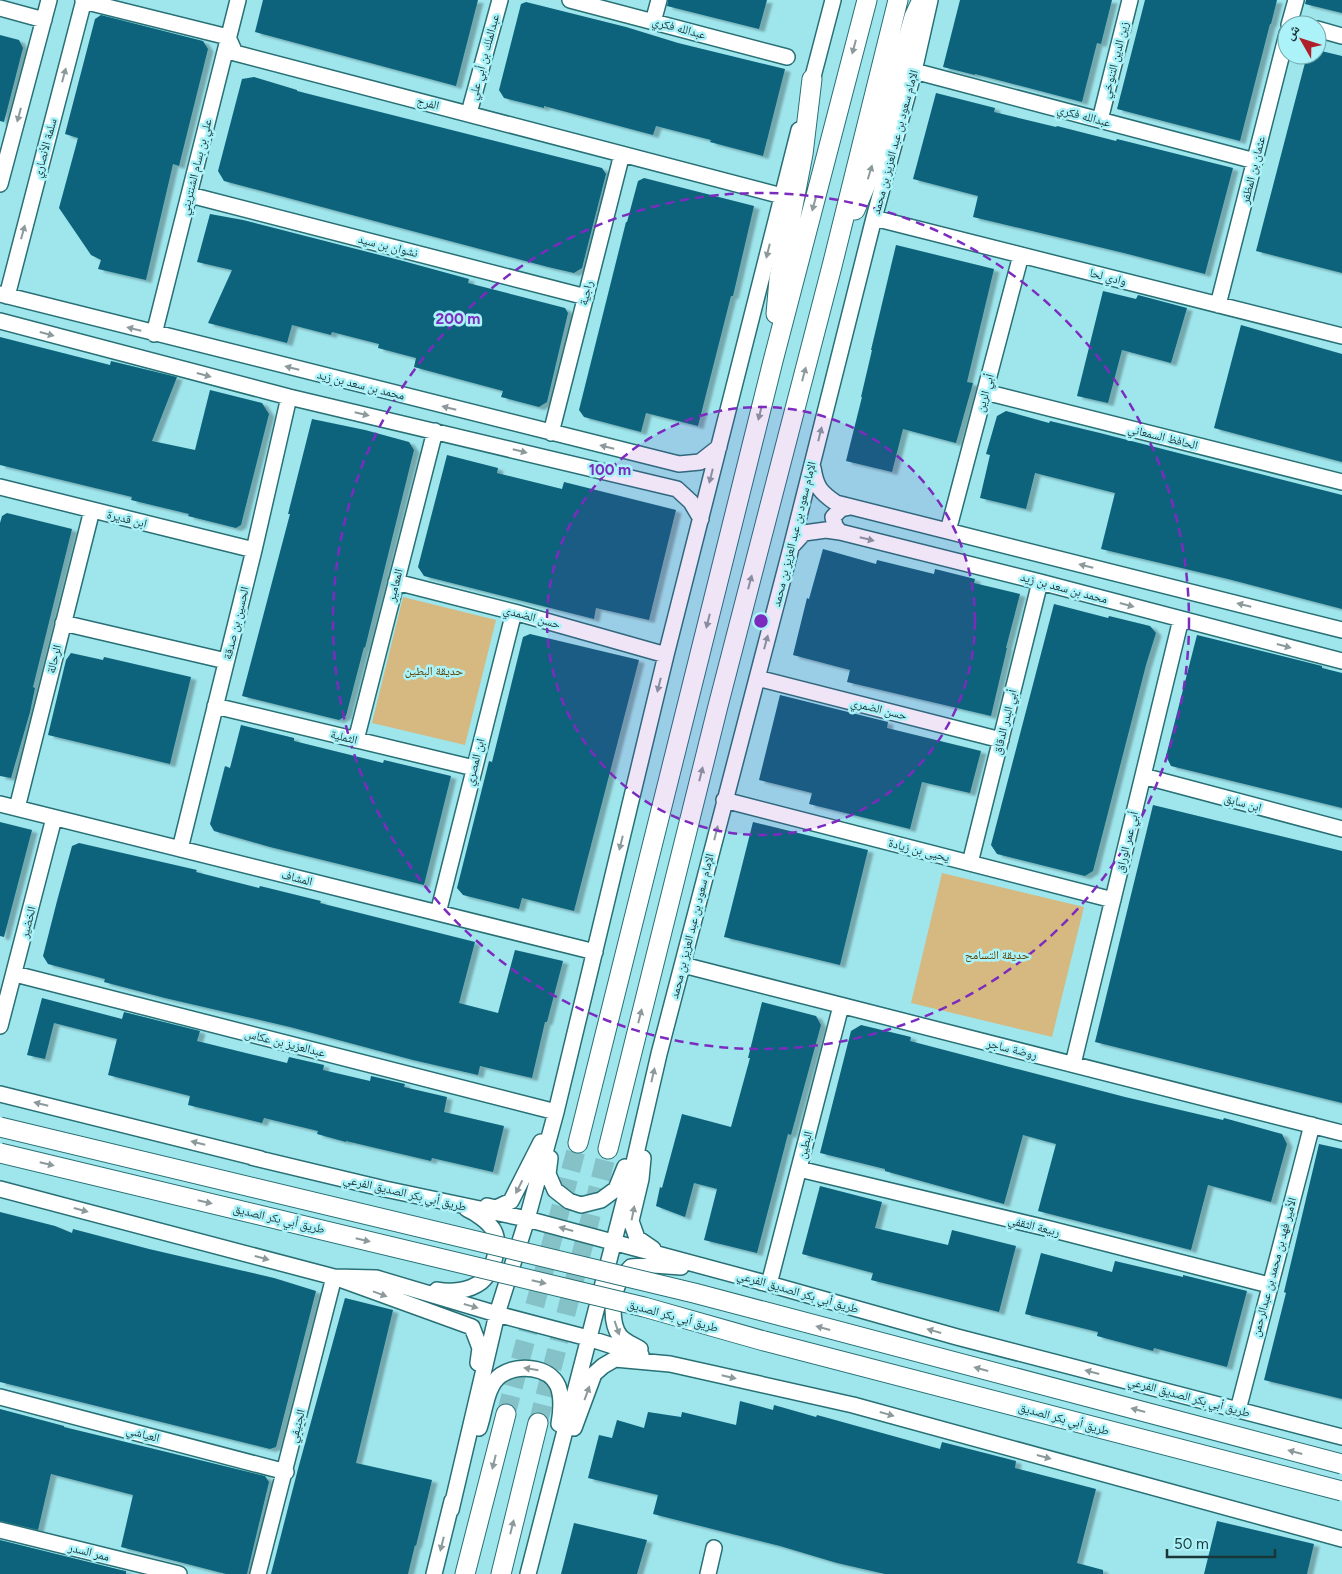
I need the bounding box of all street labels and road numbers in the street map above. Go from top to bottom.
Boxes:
street label: عبدالملك بن أبي علي [466,13,505,102]
street label: عبدالله فكري [650,14,707,45]
street label: زين الدين التنوخي [1099,20,1134,101]
street label: الإمام سعود بن عبد العزيز بن محمد [869,68,922,216]
street label: الفرج [415,93,441,113]
street label: عبدالله فكري [1055,102,1112,133]
street label: سلمة الأنصاري [30,117,63,180]
street label: علي بن بسام الشنتريني [177,118,218,217]
street label: عثمان بن المظفر [1238,135,1269,206]
street label: نشوان بن سيد [357,232,419,261]
street label: وادي لحا [1087,266,1128,291]
street label: راجية [576,279,596,307]
street label: محمد بن سعد بن زيد [316,367,406,403]
street label: أبي الرين [973,372,1000,414]
street label: الحافظ السمعاني [1126,422,1200,455]
street label: الإمام سعود بن عبد العزيز بن محمد [769,460,820,608]
street label: ابن قديرة [105,507,149,531]
street label: المعامير [384,567,406,604]
street label: محمد بن سعد بن زيد [1019,570,1109,607]
street label: الحسين بن صدقة [220,585,252,661]
street label: حسن الضمدي [501,603,562,634]
street label: الرحالة [44,643,64,675]
street label: أبي البدر الدقاق [990,688,1023,757]
street label: حسن الضمري [849,695,909,726]
street label: الثملية [329,727,359,747]
street label: ابن المصري [462,737,491,788]
street label: ابن سابق [1223,791,1263,815]
street label: أبي عمر الوراق [1113,810,1144,875]
street label: يحيى بن زيادة [887,836,951,865]
street label: الإمام سعود بن عبد العزيز بن محمد [667,852,718,1000]
street label: المشاف [280,867,314,889]
street label: الخضير [17,905,39,940]
street label: عبدالعزيز بن عكاس [243,1026,327,1060]
street label: روضة ساجر [984,1036,1039,1062]
street label: البطين [795,1130,816,1160]
street label: طريق أبي بكر الصديق الفرعي [341,1172,468,1217]
street label: الأمير فهد بن محمد بن عبدالرحمن [1249,1196,1300,1338]
street label: طريق أبي بكر الصديق [231,1202,326,1239]
street label: ربيعة الثقفي [1006,1213,1062,1242]
street label: طريق أبي بكر الصديق الفرعي [735,1268,861,1319]
street label: طريق أبي بكر الصديق [625,1297,720,1338]
street label: طريق أبي بكر الصديق الفرعي [1126,1374,1252,1423]
street label: طريق أبي بكر الصديق [1016,1400,1111,1441]
street label: الجنيفي [286,1408,311,1445]
street label: العياشي [124,1423,161,1448]
street label: ممر السدر [66,1540,111,1564]

